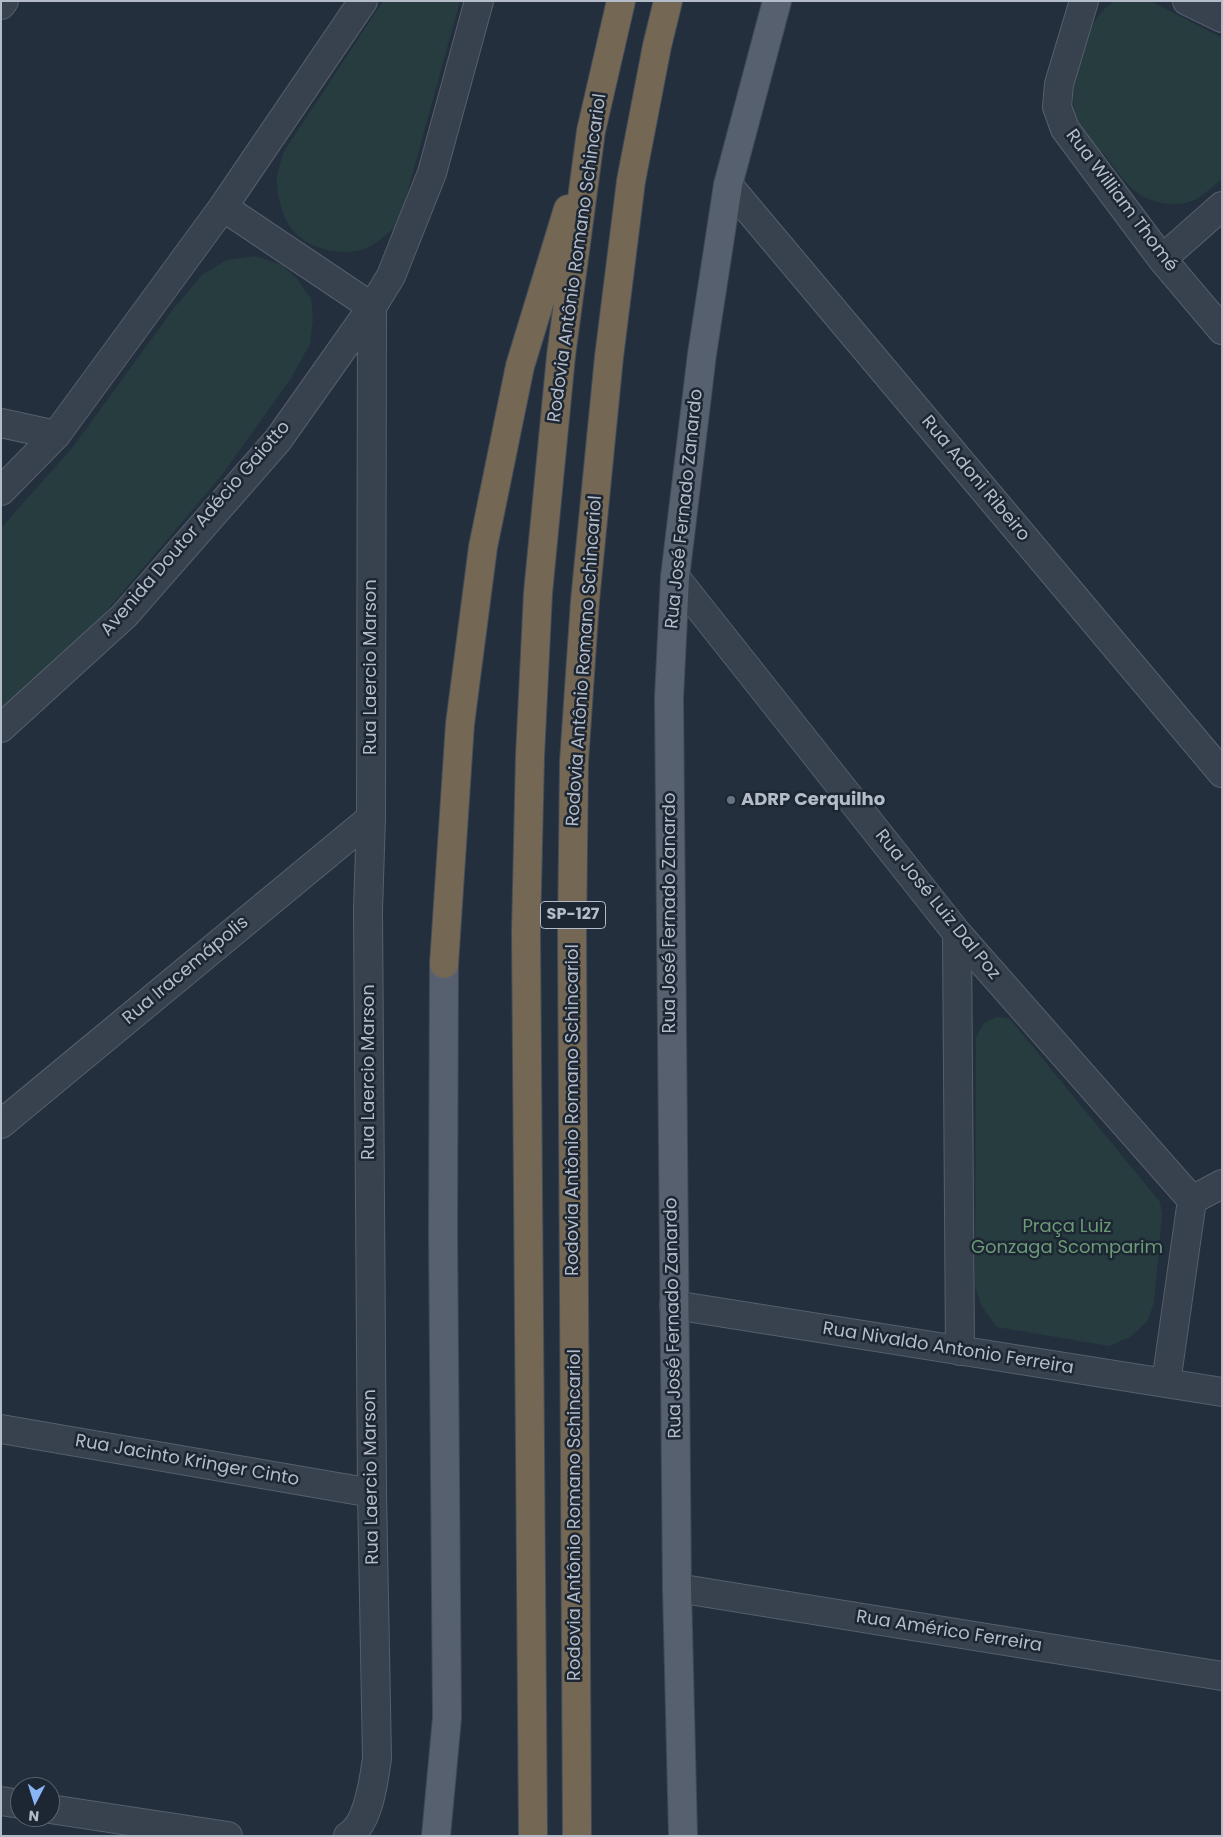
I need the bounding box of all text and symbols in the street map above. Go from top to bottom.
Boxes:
street label: Rodovia Antônio Romano Schincariol [544,92,612,424]
street label: Rua William Thomé [1060,126,1182,276]
street label: Rua José Fernado Zanardo [662,388,708,630]
street label: Rua Adoni Ribeiro [916,412,1034,546]
street label: Avenida Doutor Adécio Gaiotto [97,417,295,641]
street label: Rodovia Antônio Romano Schincariol [563,495,607,827]
street label: Rua Laercio Marson [360,579,382,755]
place label: ADRP Cerquilho [741,789,885,811]
street label: Rua José Fernado Zanardo [659,793,681,1033]
marker: ADRP Cerquilho [725,794,737,806]
street label: Rua José Luiz Dal Poz [870,826,1004,984]
road number: SP-127 [540,902,606,928]
street label: Rua Iracemápolis [119,912,253,1030]
street label: Rodovia Antônio Romano Schincariol [562,944,584,1276]
street label: Rua Laercio Marson [358,984,380,1160]
street label: Rua José Fernado Zanardo [661,1197,687,1439]
park label: Praça Luiz Gonzaga Scomparim [971,1216,1163,1258]
street label: Rua Nivaldo Antonio Ferreira [821,1318,1075,1380]
street label: Rodovia Antônio Romano Schincariol [564,1349,586,1681]
street label: Rua Laercio Marson [360,1389,384,1565]
street label: Rua Jacinto Kringer Cinto [73,1431,301,1491]
street label: Rua Américo Ferreira [855,1607,1043,1657]
north arrow [10,1777,60,1827]
text: N [28,1806,40,1826]

